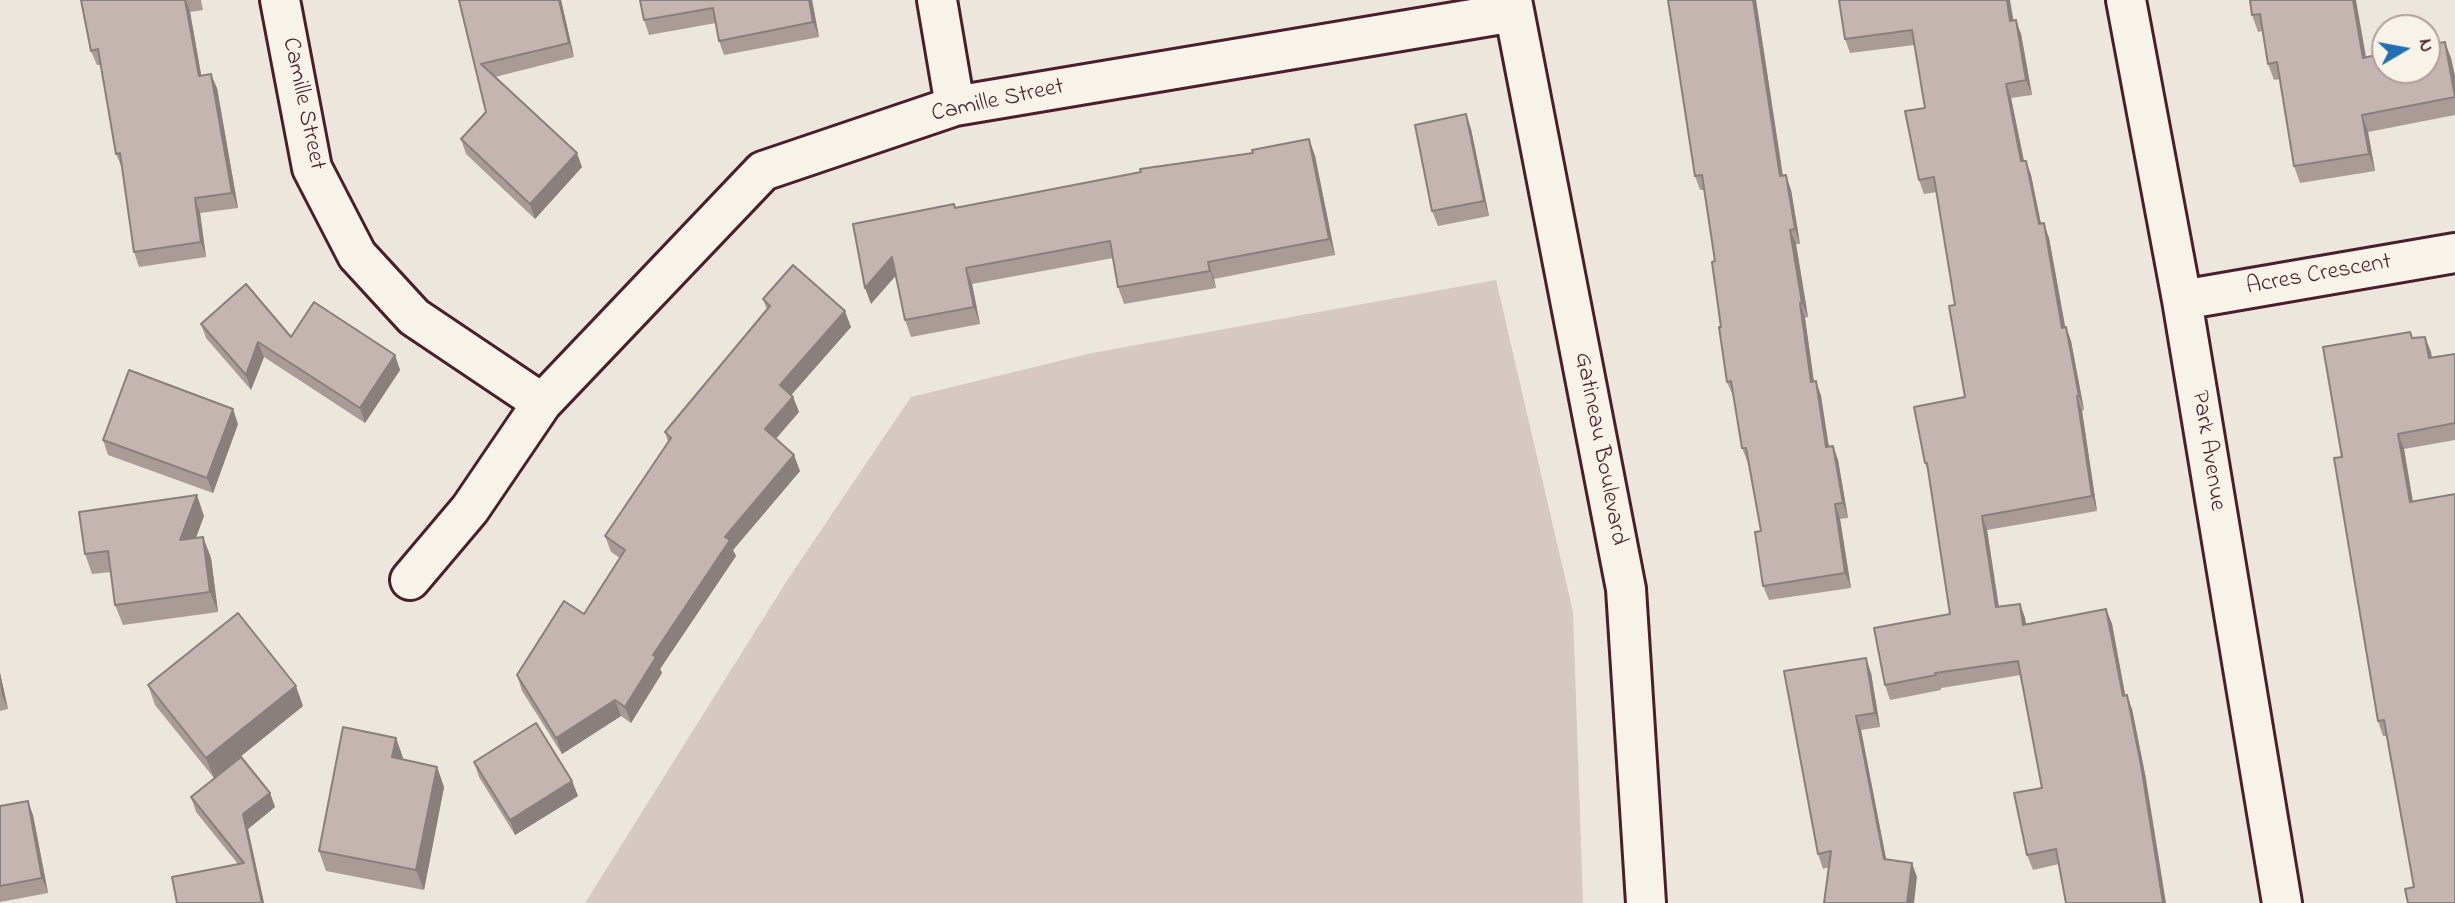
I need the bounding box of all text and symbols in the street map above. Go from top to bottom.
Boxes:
north arrow [2371,14,2441,84]
street label: Camille Street [274,35,330,173]
text: N [2411,37,2440,54]
street label: Camille Street [929,74,1067,130]
street label: Acres Crescent [2244,249,2394,303]
street label: Gatineau Boulevard [1566,350,1632,548]
street label: Park Avenue [2183,389,2231,513]

